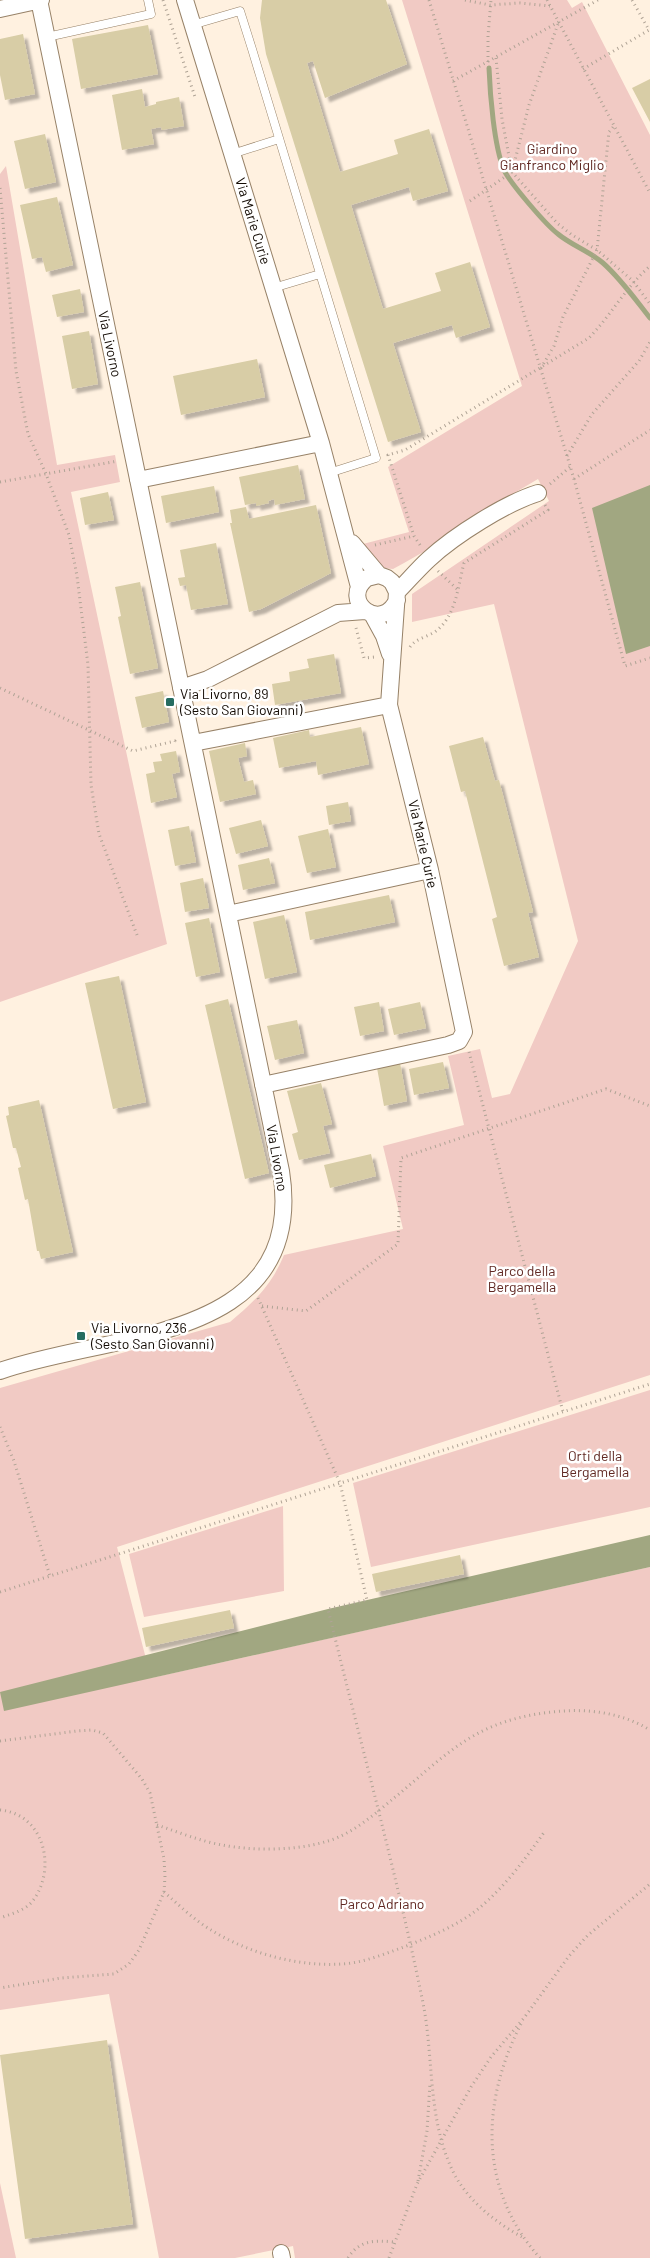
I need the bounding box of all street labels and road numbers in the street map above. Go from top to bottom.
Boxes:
street label: Via Marie Curie [232,175,275,266]
street label: Via Livorno [95,309,126,379]
street label: Via Marie Curie [405,798,442,890]
street label: Via Livorno [263,1123,292,1193]

